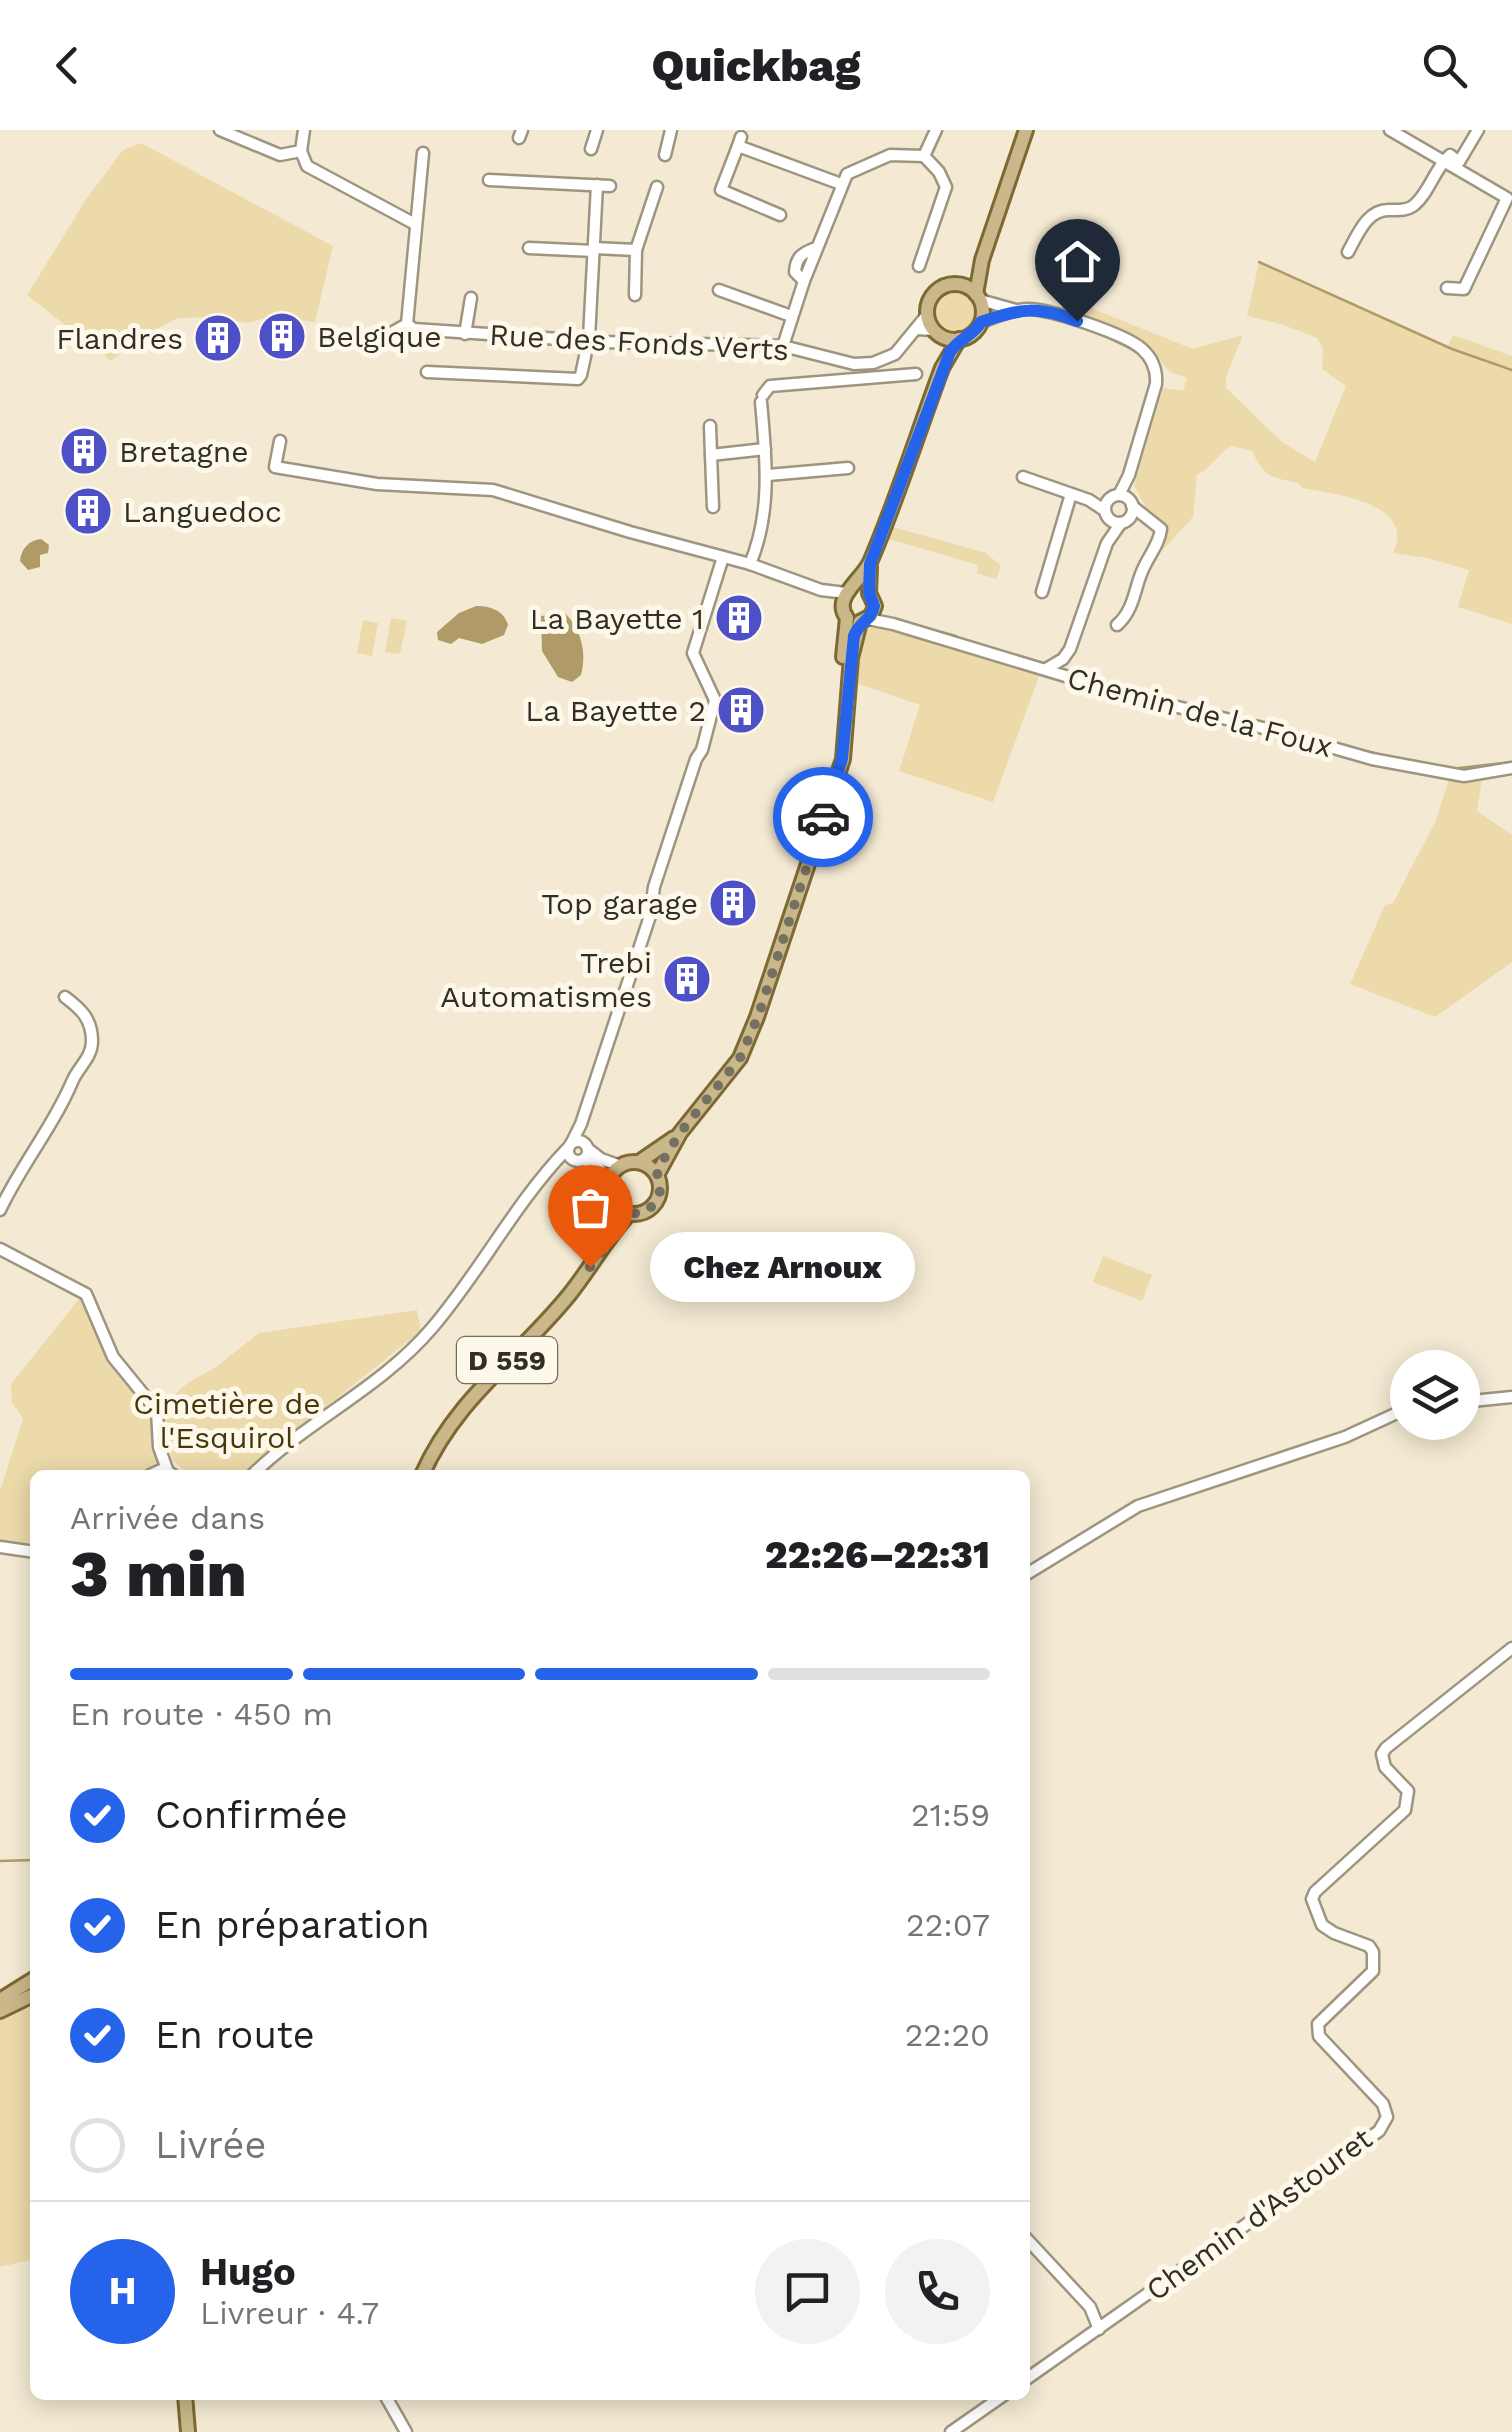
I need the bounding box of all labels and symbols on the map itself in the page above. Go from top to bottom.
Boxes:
pin [1035,219,1120,322]
building icon: Belgique [256,310,308,362]
building icon: Flandres [192,312,244,364]
street label: Rue des Fonds Verts [488,317,790,367]
place label: Belgique [317,319,442,354]
place label: Flandres [56,321,183,356]
building icon: Bretagne [58,425,110,477]
place label: Bretagne [119,434,249,469]
building icon: Languedoc [62,485,114,537]
place label: Languedoc [123,494,282,529]
building icon: La Bayette 1 [713,592,765,644]
place label: La Bayette 1 [530,601,704,636]
street label: Chemin de la Foux [1064,660,1336,764]
building icon: La Bayette 2 [715,684,767,736]
place label: La Bayette 2 [525,693,706,728]
courier [773,767,873,867]
building icon: Top garage [707,877,759,929]
place label: Top garage [541,886,698,921]
place label: Trebi Automatismes [440,945,652,1014]
building icon: Trebi Automatismes [661,953,713,1005]
pin [548,1165,633,1268]
callout: Chez Arnoux [650,1232,915,1302]
road number: D 559 [457,1337,557,1383]
park label: Cimetière de l'Esquirol [133,1386,321,1455]
street label: Chemin d'Astouret [1139,2120,1379,2308]

